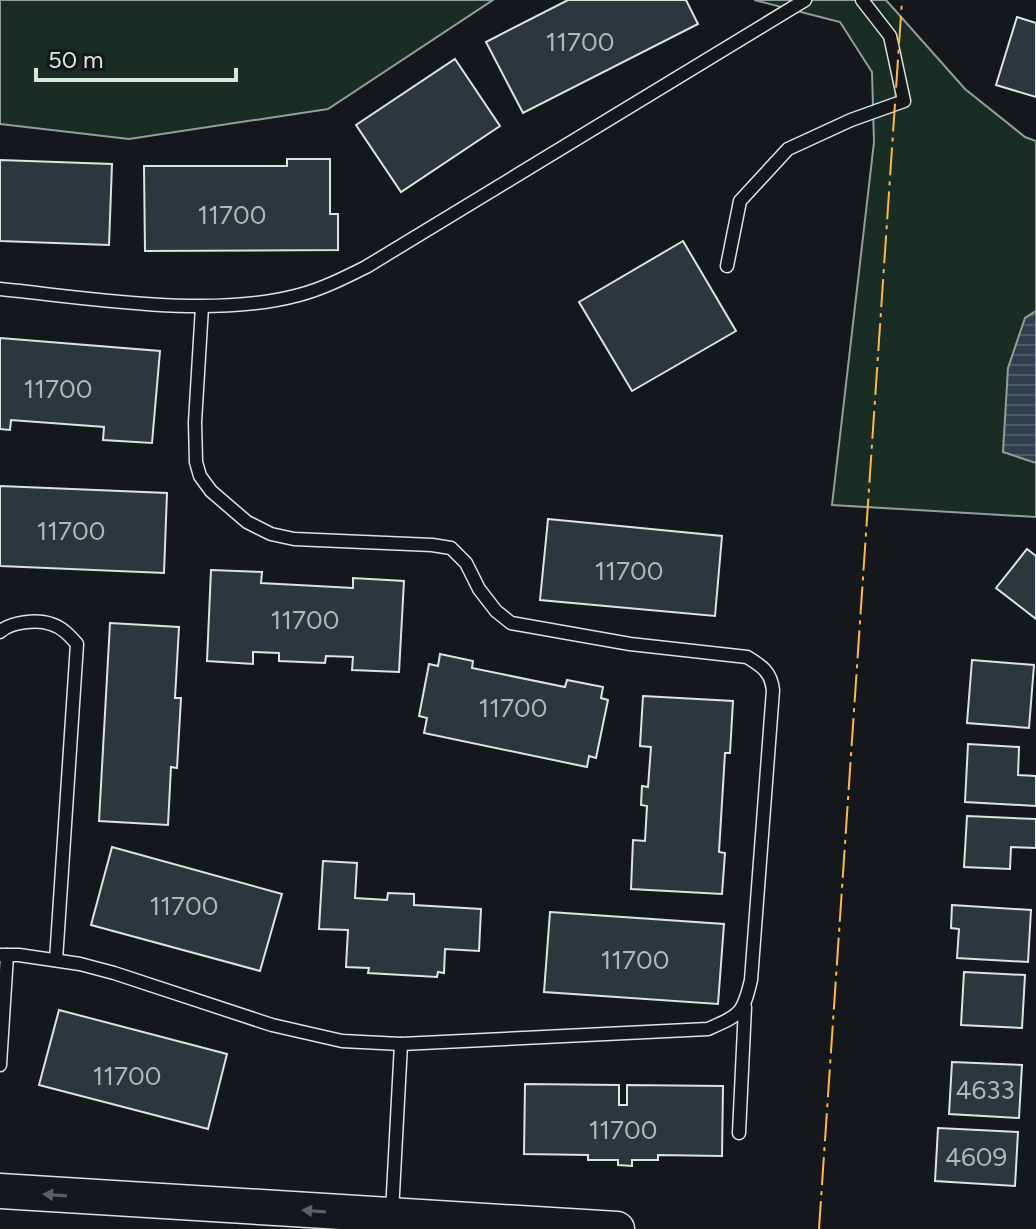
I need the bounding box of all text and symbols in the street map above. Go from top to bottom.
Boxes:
house number: 11700 [546,26,614,58]
scale bar [36,32,236,82]
text: 50 m [48,45,104,74]
house number: 11700 [198,199,266,231]
house number: 11700 [24,373,92,405]
house number: 11700 [37,515,105,547]
house number: 11700 [595,555,663,587]
house number: 11700 [271,604,339,636]
house number: 11700 [479,692,547,724]
house number: 11700 [150,890,218,922]
house number: 11700 [601,944,669,976]
house number: 11700 [93,1060,161,1092]
house number: 4633 [955,1074,1015,1106]
house number: 11700 [589,1114,657,1146]
house number: 4609 [945,1141,1007,1173]
one-way arrow [42,1188,67,1201]
one-way arrow [301,1204,326,1217]

